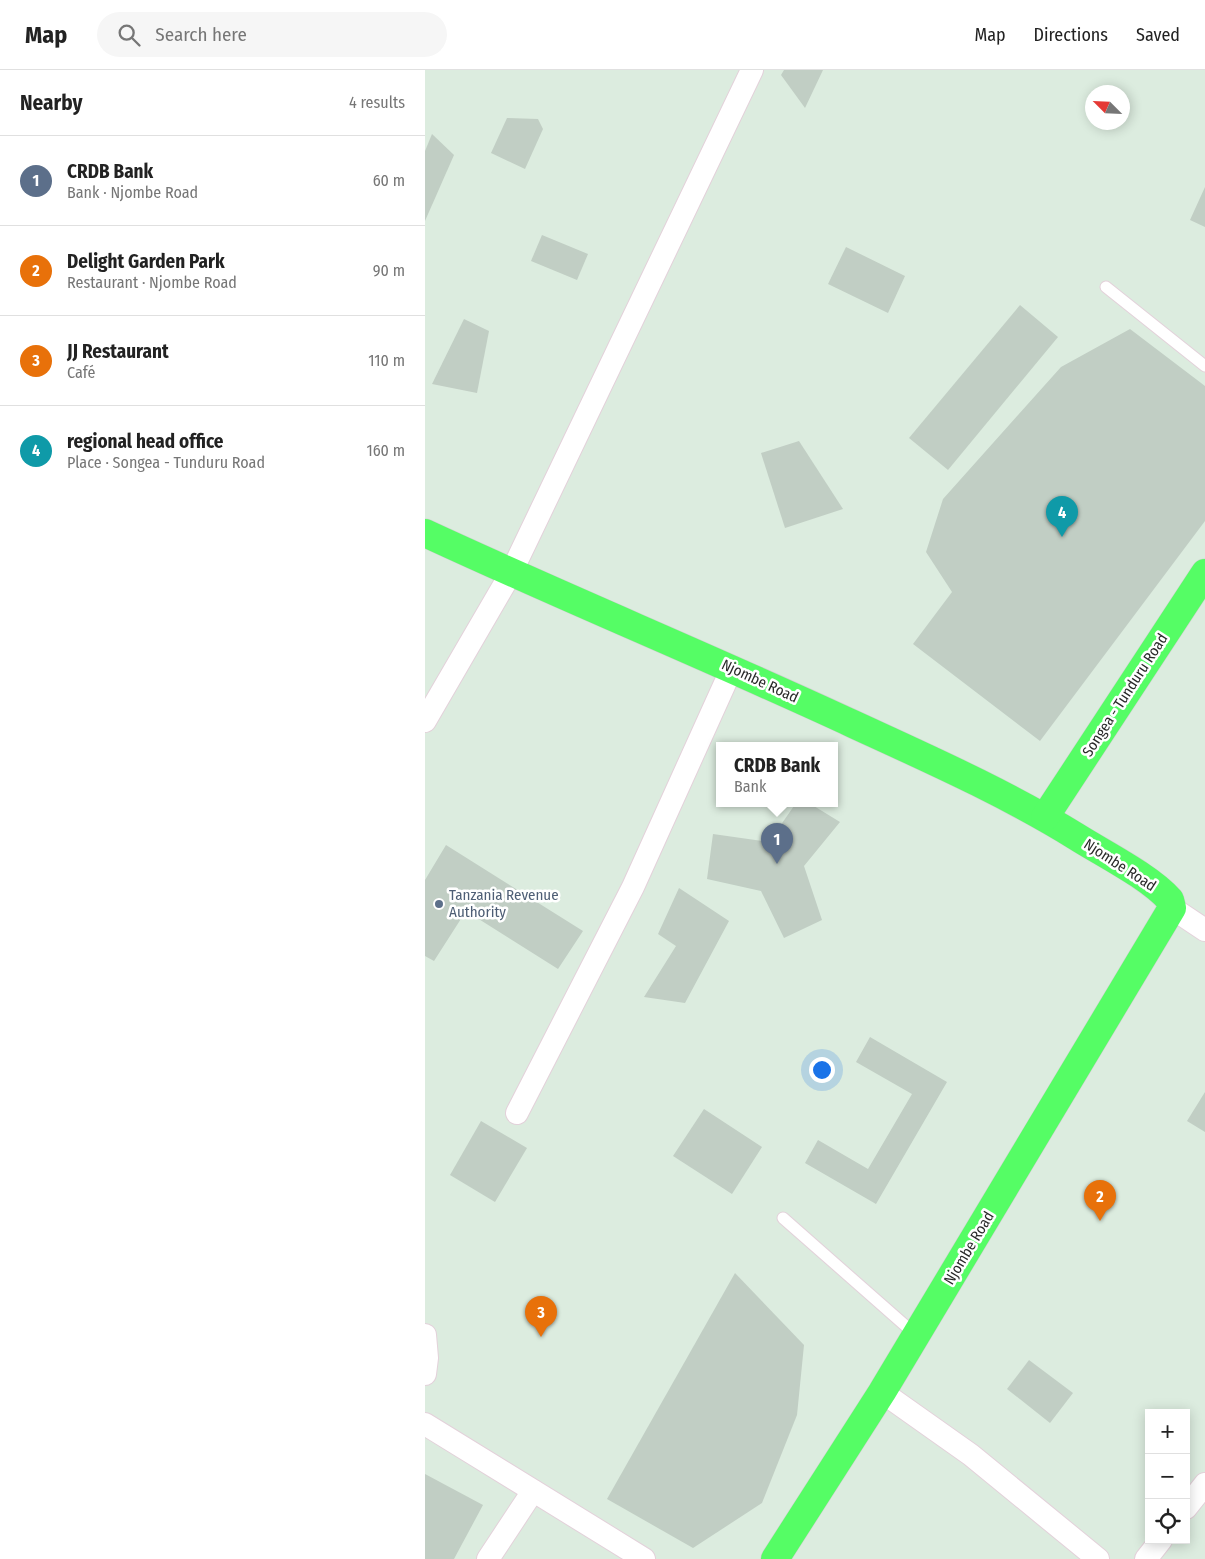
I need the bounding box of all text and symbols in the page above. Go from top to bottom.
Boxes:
search box [97,12,447,57]
text: Map [25,21,67,49]
icon: search [115,21,143,49]
text: Search here [155,23,247,46]
text: Map [974,24,1006,46]
text: Directions [1034,24,1108,46]
text: Saved [1136,24,1180,46]
north arrow [1085,85,1130,130]
text: Nearby [20,90,82,116]
text: 4 results [349,93,405,112]
text: CRDB Bank [67,160,153,183]
text: 1 [33,171,39,190]
text: 60 m [373,171,405,190]
text: Bank · Njombe Road [67,183,198,202]
text: Delight Garden Park [67,250,225,273]
text: 2 [32,261,40,280]
text: 90 m [373,261,405,280]
text: Restaurant · Njombe Road [67,273,237,292]
text: JJ Restaurant [67,340,169,363]
text: 3 [32,351,40,370]
text: 110 m [368,351,405,370]
text: Café [67,363,95,382]
text: regional head office [67,430,223,453]
text: 4 [32,441,40,460]
text: 160 m [366,441,405,460]
text: Place · Songea - Tunduru Road [67,453,265,472]
pin: 4 [1046,496,1078,537]
street label: Songea - Tunduru Road [1079,630,1171,760]
street label: Njombe Road [719,655,801,707]
popup [716,742,838,807]
text: CRDB Bank [734,754,820,777]
text: Bank [734,777,766,796]
pin: 1 [761,823,793,864]
street label: Njombe Road [1081,835,1159,895]
place label: Tanzania Revenue Authority [449,886,559,921]
marker: Tanzania Revenue Authority [433,898,445,910]
your location [809,1057,835,1083]
pin: 2 [1084,1180,1116,1221]
street label: Njombe Road [940,1208,998,1288]
pin: 3 [525,1296,557,1337]
map controls [1145,1409,1190,1544]
button: + [1145,1409,1190,1454]
button: − [1145,1454,1190,1499]
button: locate [1145,1499,1190,1544]

